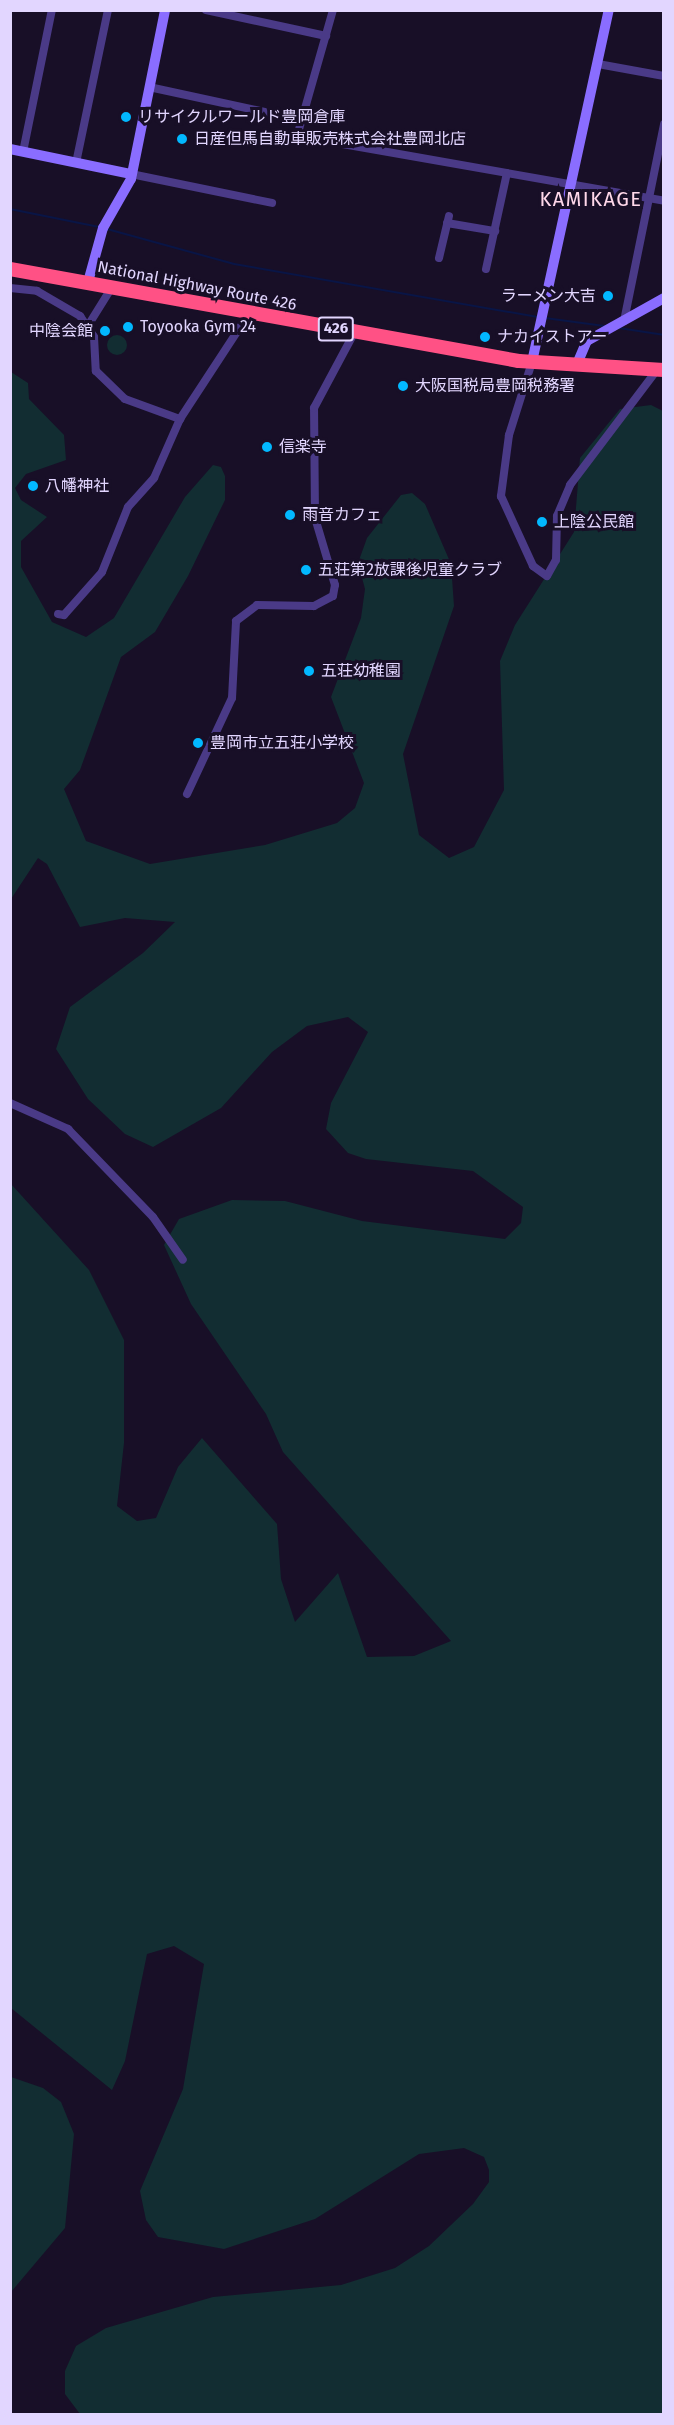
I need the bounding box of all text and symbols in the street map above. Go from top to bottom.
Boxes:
place label: リサイクルワールド豊岡倉庫 [138,107,346,127]
marker: リサイクルワールド豊岡倉庫 [119,110,133,124]
place label: 日産但馬自動車販売株式会社豊岡北店 [194,129,466,149]
marker: 日産但馬自動車販売株式会社豊岡北店 [175,132,189,146]
district label: KAMIKAGE [539,187,643,211]
street label: National Highway Route 426 [96,257,298,315]
place label: ラーメン大吉 [500,286,596,306]
marker: ラーメン大吉 [601,289,615,303]
place label: Toyooka Gym 24 [140,317,256,337]
road number: 426 [316,317,356,341]
marker: Toyooka Gym 24 [121,320,135,334]
place label: 中陰会館 [29,321,93,341]
marker: 中陰会館 [98,324,112,338]
place label: ナカイストアー [497,327,608,347]
marker: ナカイストアー [478,330,492,344]
place label: 大阪国税局豊岡税務署 [415,376,575,396]
marker: 大阪国税局豊岡税務署 [396,379,410,393]
place label: 信楽寺 [279,437,327,457]
marker: 信楽寺 [260,440,274,454]
place label: 八幡神社 [45,476,109,496]
marker: 八幡神社 [26,479,40,493]
place label: 雨音カフェ [302,505,382,525]
marker: 雨音カフェ [283,508,297,522]
place label: 上陰公民館 [554,512,634,532]
marker: 上陰公民館 [535,515,549,529]
place label: 五荘第2放課後児童クラブ [318,560,502,580]
marker: 五荘第2放課後児童クラブ [299,563,313,577]
place label: 五荘幼稚園 [321,661,401,681]
marker: 五荘幼稚園 [302,664,316,678]
place label: 豊岡市立五荘小学校 [210,733,354,753]
marker: 豊岡市立五荘小学校 [191,736,205,750]

